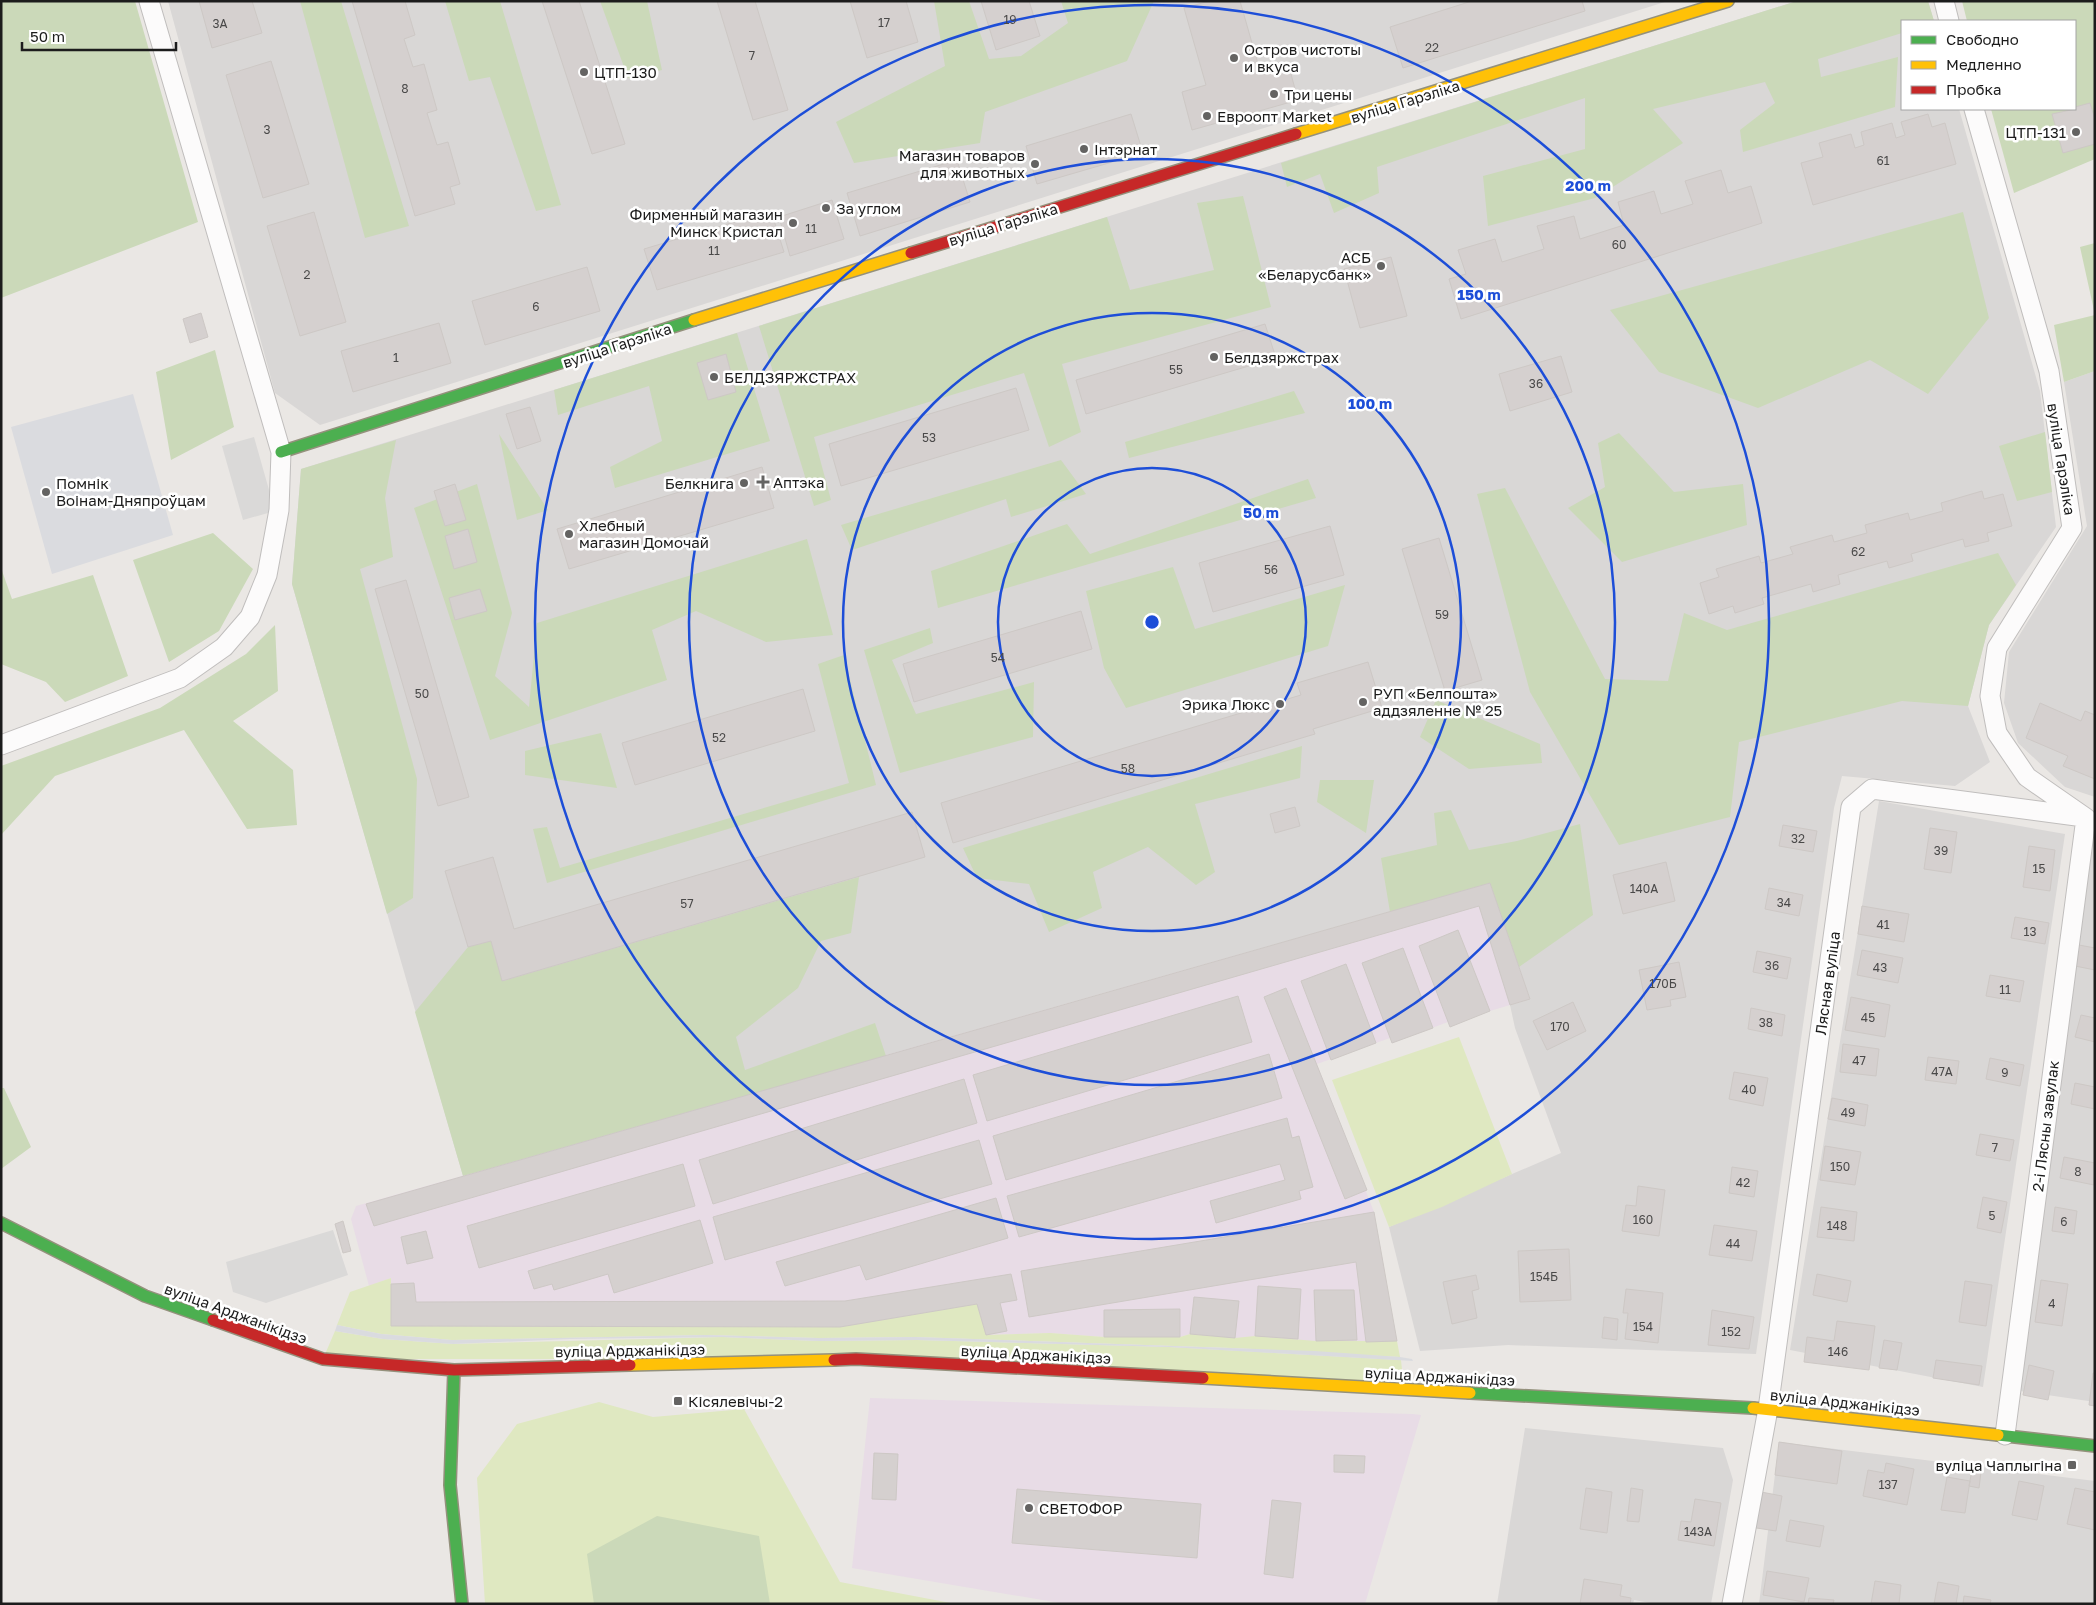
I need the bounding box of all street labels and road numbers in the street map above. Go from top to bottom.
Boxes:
street label: вуліца Гарэліка [1348,76,1462,126]
street label: вуліца Гарэліка [946,199,1060,249]
street label: вуліца Гарэліка [560,319,674,371]
street label: вуліца Гарэліка [2044,402,2080,516]
street label: Лясная вуліца [1811,930,1843,1036]
street label: 2-і Лясны завулак [2028,1059,2062,1193]
street label: вуліца Арджанікідзэ [162,1279,310,1347]
street label: вуліца Арджанікідзэ [555,1340,705,1360]
street label: вуліца Арджанікідзэ [960,1341,1112,1367]
street label: вуліца Арджанікідзэ [1364,1363,1516,1389]
street label: вуліца Арджанікідзэ [1769,1385,1921,1419]

